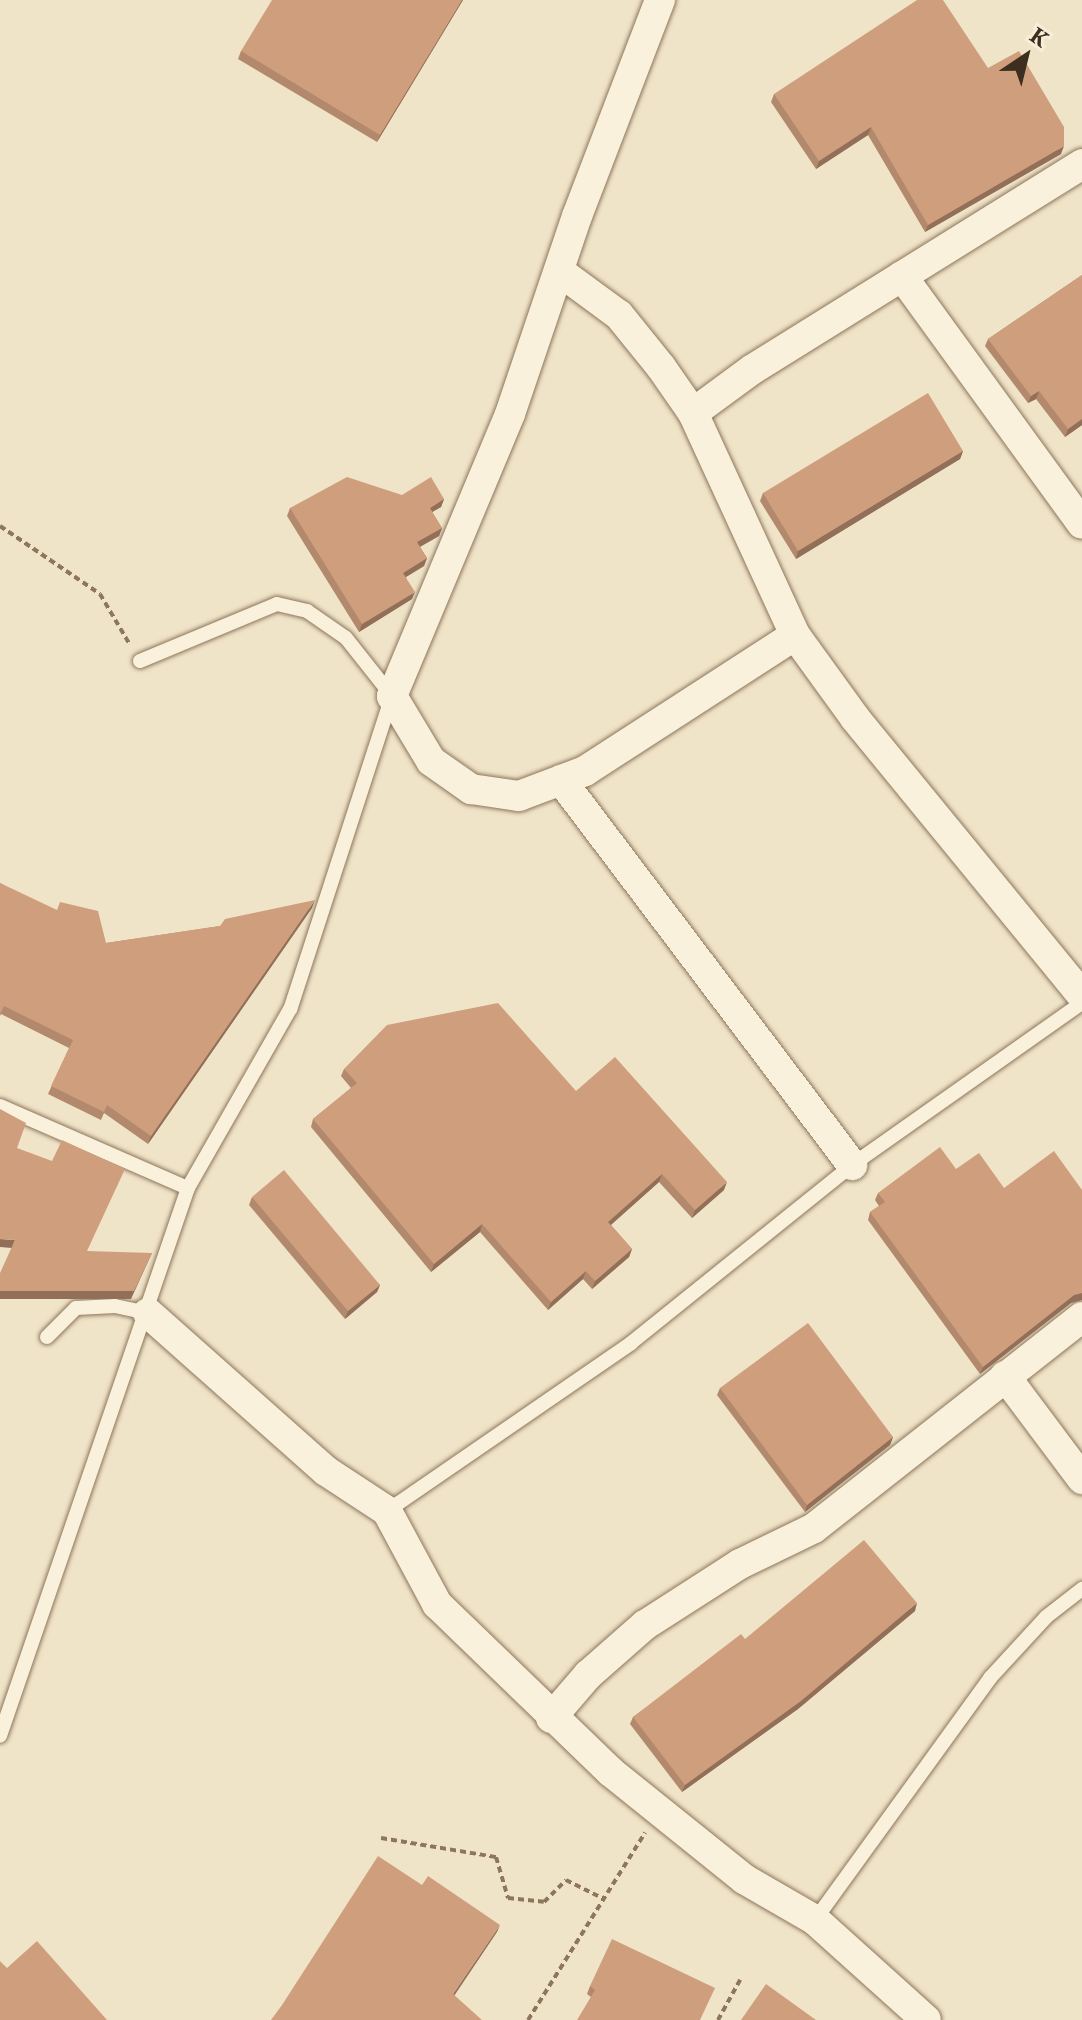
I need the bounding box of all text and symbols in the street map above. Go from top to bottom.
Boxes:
north arrow [986,16,1066,96]
text: K [1025,19,1055,53]

